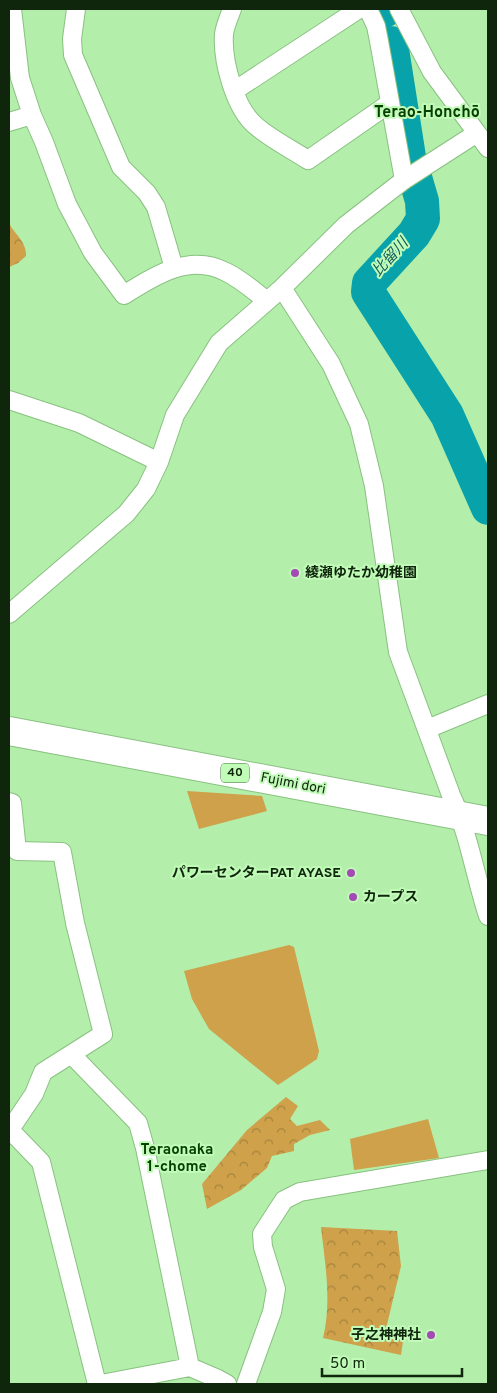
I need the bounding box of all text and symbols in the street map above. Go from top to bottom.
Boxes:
district label: Terao-Honchō [374,103,480,123]
water label: 比留川 [369,233,414,281]
place label: 綾瀬ゆたか幼稚園 [305,564,417,582]
marker: 綾瀬ゆたか幼稚園 [289,567,301,579]
road number: 40 [221,764,249,782]
street label: Fujimi dori [259,769,327,799]
place label: パワーセンターPAT AYASE [172,865,341,882]
marker: パワーセンターPAT AYASE [345,867,357,879]
place label: カープス [363,889,418,906]
marker: カープス [347,891,359,903]
district label: Teraonaka 1-chome [141,1141,213,1177]
place label: 子之神神社 [351,1326,421,1344]
marker: 子之神神社 [425,1329,437,1341]
scale bar [322,1346,462,1378]
text: 50 m [330,1355,365,1374]

